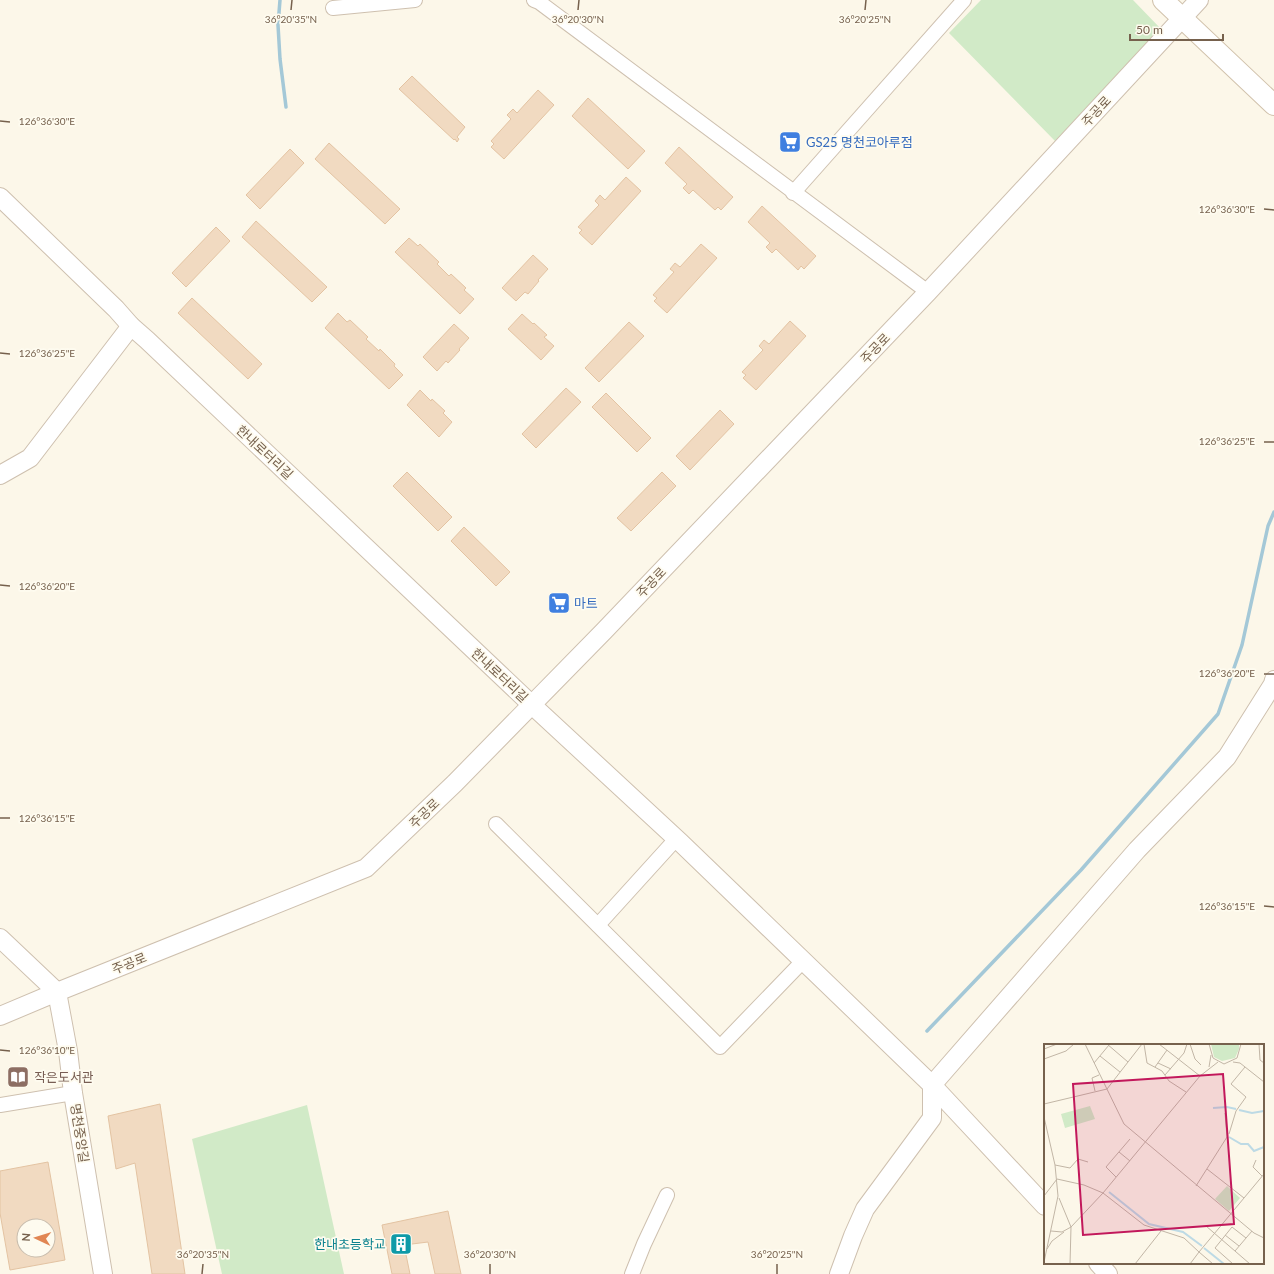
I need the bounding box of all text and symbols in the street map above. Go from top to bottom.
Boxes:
text: 36°20'35"N [265,13,317,25]
text: 36°20'30"N [552,13,604,25]
text: 36°20'25"N [839,13,891,25]
scale bar [1130,16,1223,42]
text: 50 m [1136,22,1163,37]
street label: 주공로 [1078,92,1114,130]
text: 126°36'30"E [19,115,75,127]
supermarket icon: GS25 명천코아루점 [777,129,803,155]
place label: GS25 명천코아루점 [806,134,913,150]
text: 126°36'30"E [1199,203,1255,215]
street label: 주공로 [857,330,893,366]
text: 126°36'25"E [19,347,75,359]
street label: 한내로터리길 [233,422,297,482]
text: 126°36'25"E [1199,435,1255,447]
street label: 주공로 [633,564,669,600]
text: 126°36'20"E [19,580,75,592]
supermarket icon: 마트 [546,590,572,616]
place label: 마트 [574,595,598,611]
street label: 한내로터리길 [468,645,532,705]
text: 126°36'20"E [1199,667,1255,679]
street label: 주공로 [406,795,442,831]
text: 126°36'15"E [19,812,75,824]
text: 126°36'15"E [1199,900,1255,912]
street label: 주공로 [109,949,149,977]
text: 126°36'10"E [19,1044,75,1056]
inset map [1044,1044,1264,1264]
library icon: 작은도서관 [5,1064,31,1090]
place label: 작은도서관 [34,1069,94,1085]
street label: 명천중앙길 [67,1102,93,1164]
north arrow [16,1218,56,1258]
building icon: 한내초등학교 [388,1231,414,1257]
text: N [19,1233,32,1242]
place label: 한내초등학교 [314,1236,386,1252]
text: 36°20'35"N [177,1248,229,1260]
text: 36°20'30"N [464,1248,516,1260]
text: 36°20'25"N [751,1248,803,1260]

